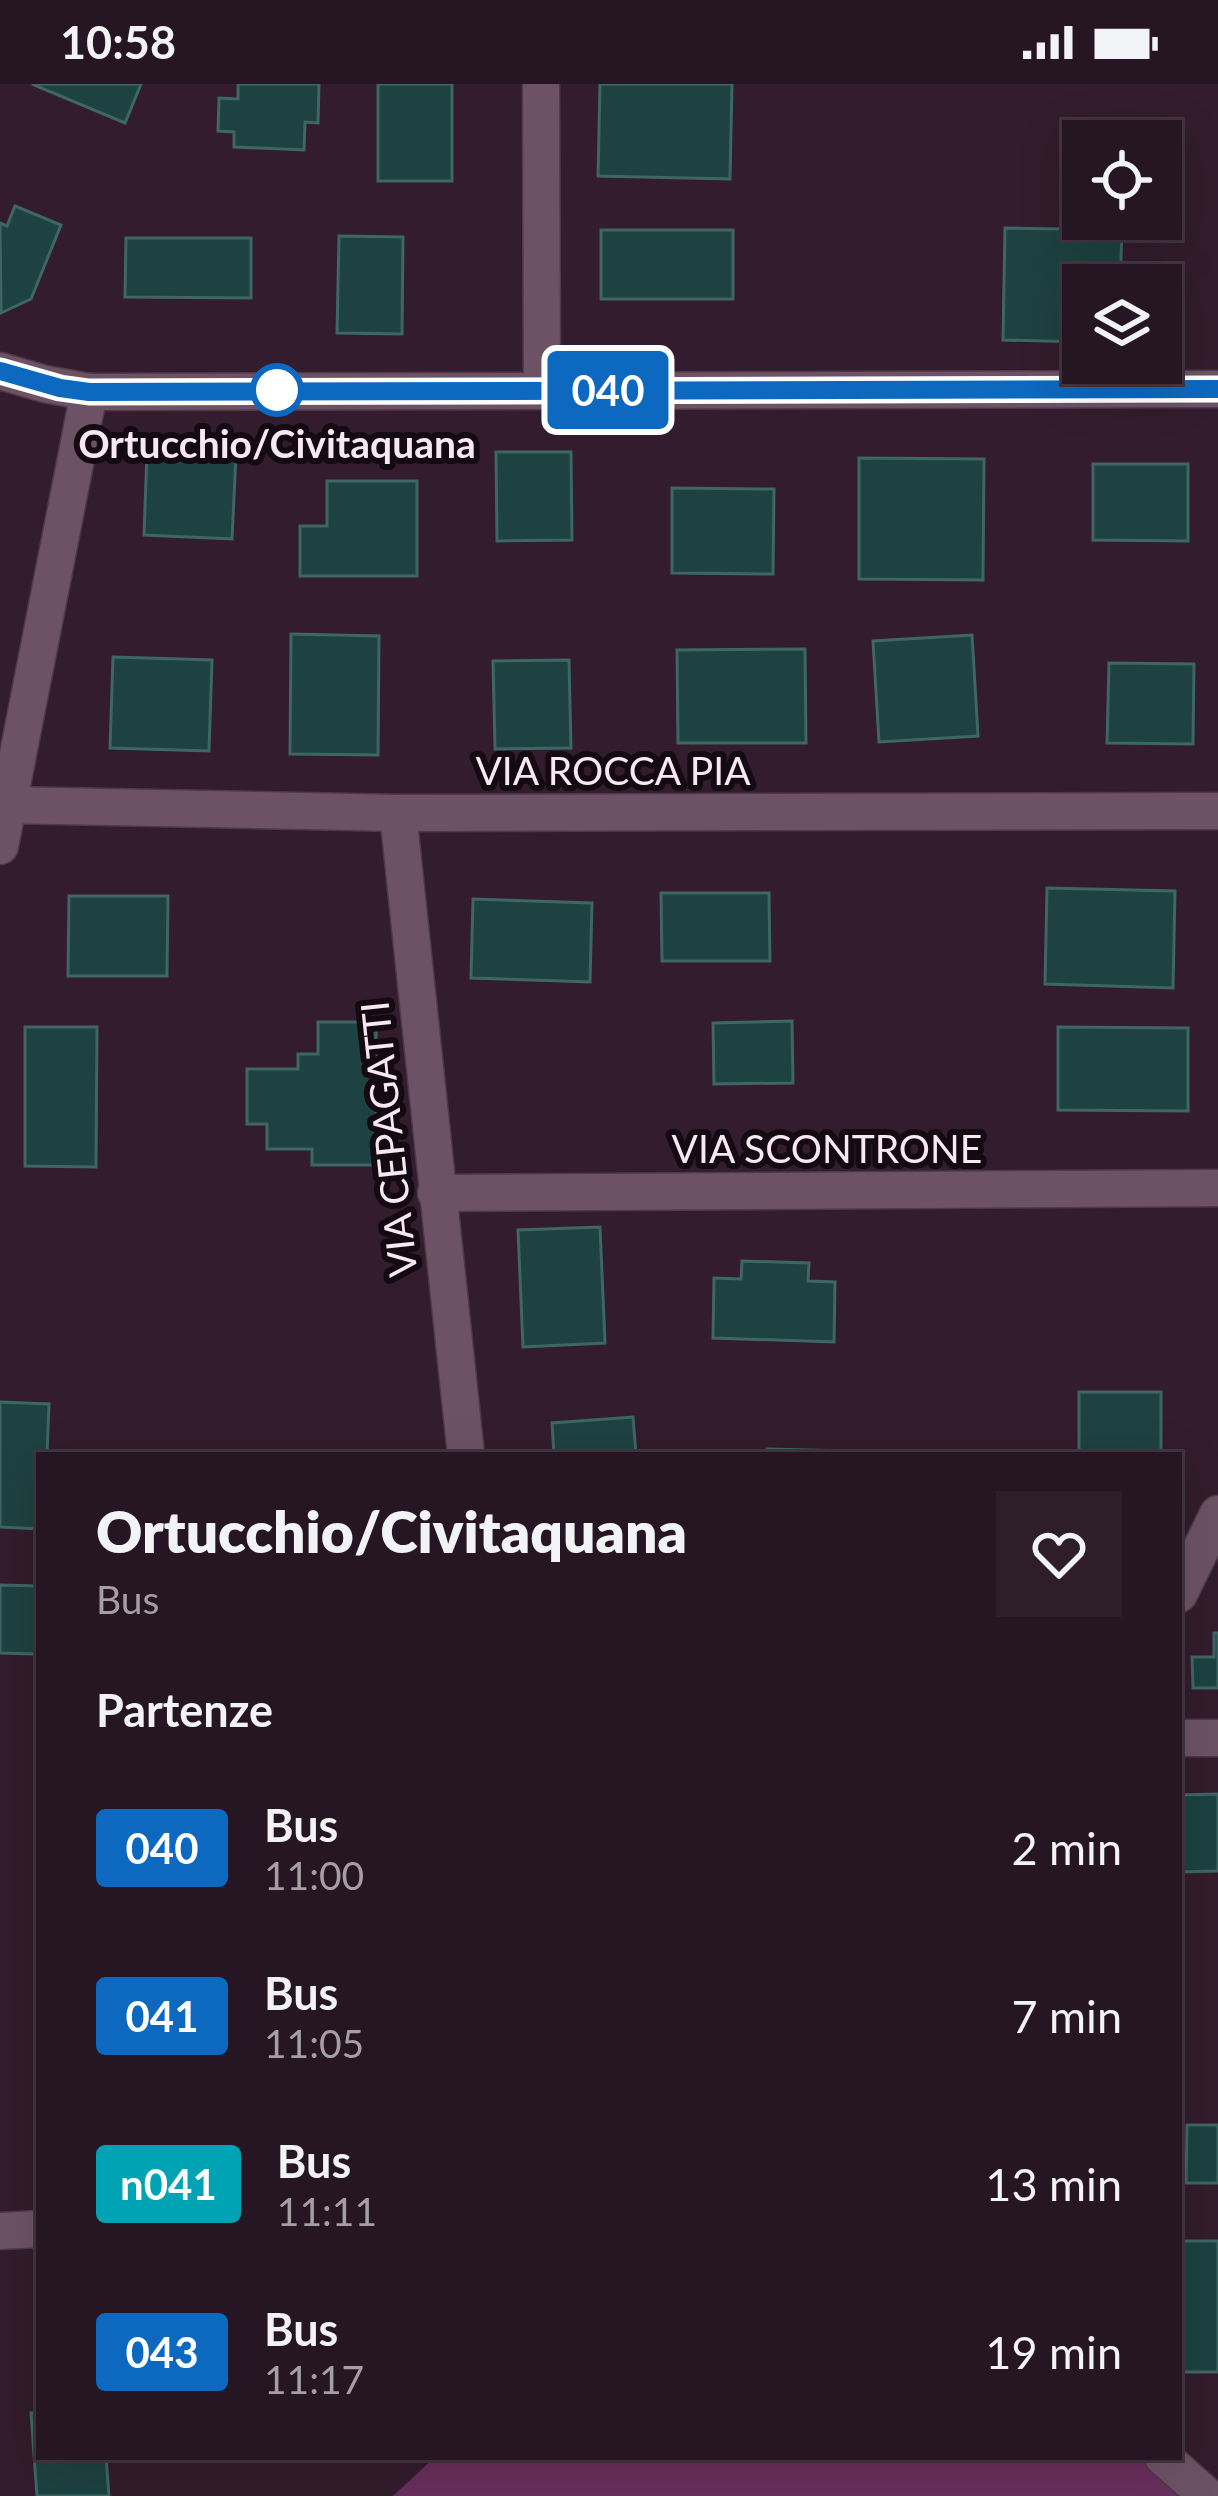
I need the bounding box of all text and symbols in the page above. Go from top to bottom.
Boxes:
text: 10:58 [60,15,176,69]
map controls [1062,120,1182,384]
button: locate [1062,120,1182,240]
button: layers [1062,264,1182,384]
line badge: 040 [539,351,677,429]
marker: Ortucchio/Civitaquana [252,365,302,415]
text: 040 [571,365,645,415]
place label: Ortucchio/Civitaquana [78,420,476,466]
street label: VIA ROCCA PIA [475,747,751,793]
street label: VIA CEPAGATTI [351,999,425,1279]
street label: VIA SCONTRONE [672,1125,982,1171]
button: heart [996,1491,1122,1617]
text: Ortucchio/Civitaquana [96,1497,687,1565]
text: Bus [96,1576,159,1622]
text: Partenze [96,1683,273,1737]
text: Bus [264,1798,338,1852]
text: 2 min [1011,1821,1122,1875]
text: 040 [125,1823,199,1873]
text: 11:00 [264,1852,364,1898]
text: Bus [264,1966,338,2020]
text: 7 min [1011,1989,1122,2043]
text: 041 [125,1991,199,2041]
text: 11:05 [264,2020,364,2066]
text: Bus [277,2134,351,2188]
text: 13 min [985,2157,1122,2211]
text: n041 [120,2159,217,2209]
text: 11:11 [277,2188,377,2234]
text: Bus [264,2302,338,2356]
text: 19 min [985,2325,1122,2379]
text: 043 [125,2327,199,2377]
text: 11:17 [264,2356,364,2402]

